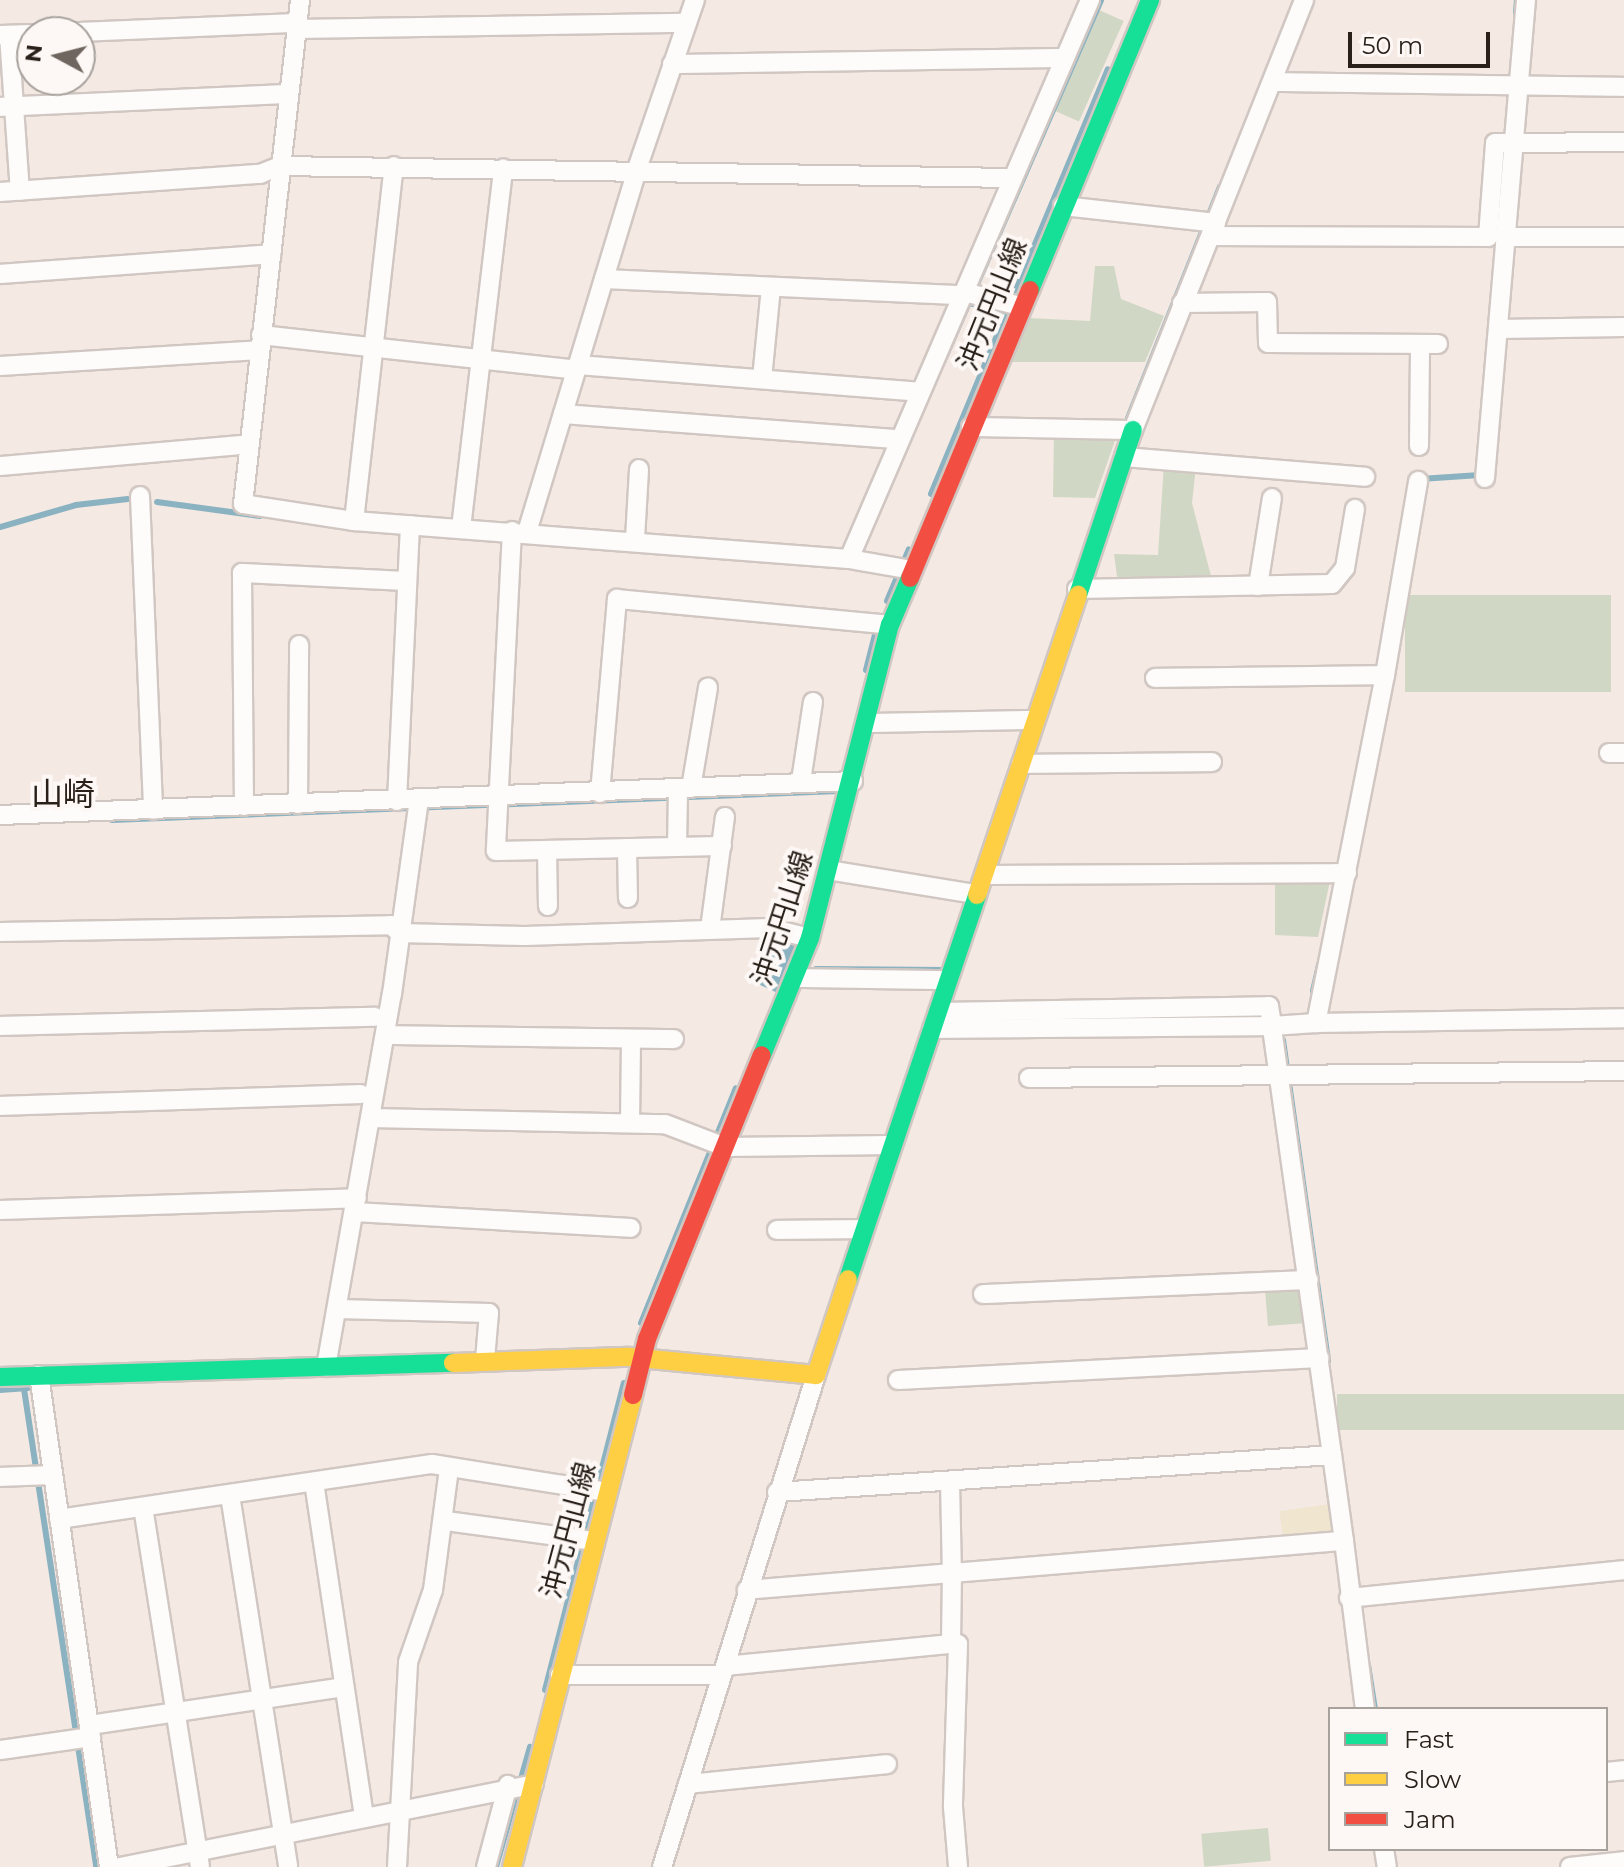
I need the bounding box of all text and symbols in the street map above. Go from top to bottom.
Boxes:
north arrow [16,16,96,96]
scale bar [1352,16,1494,66]
text: 50 m [1362,31,1423,60]
text: N [19,43,48,64]
street label: 沖元円山線 [950,233,1034,375]
district label: 山崎 [31,775,95,813]
street label: 沖元円山線 [744,846,820,990]
street label: 沖元円山線 [534,1458,602,1602]
legend [1328,1707,1608,1851]
text: Fast [1404,1725,1454,1754]
text: Slow [1404,1765,1461,1794]
text: Jam [1404,1805,1456,1834]

